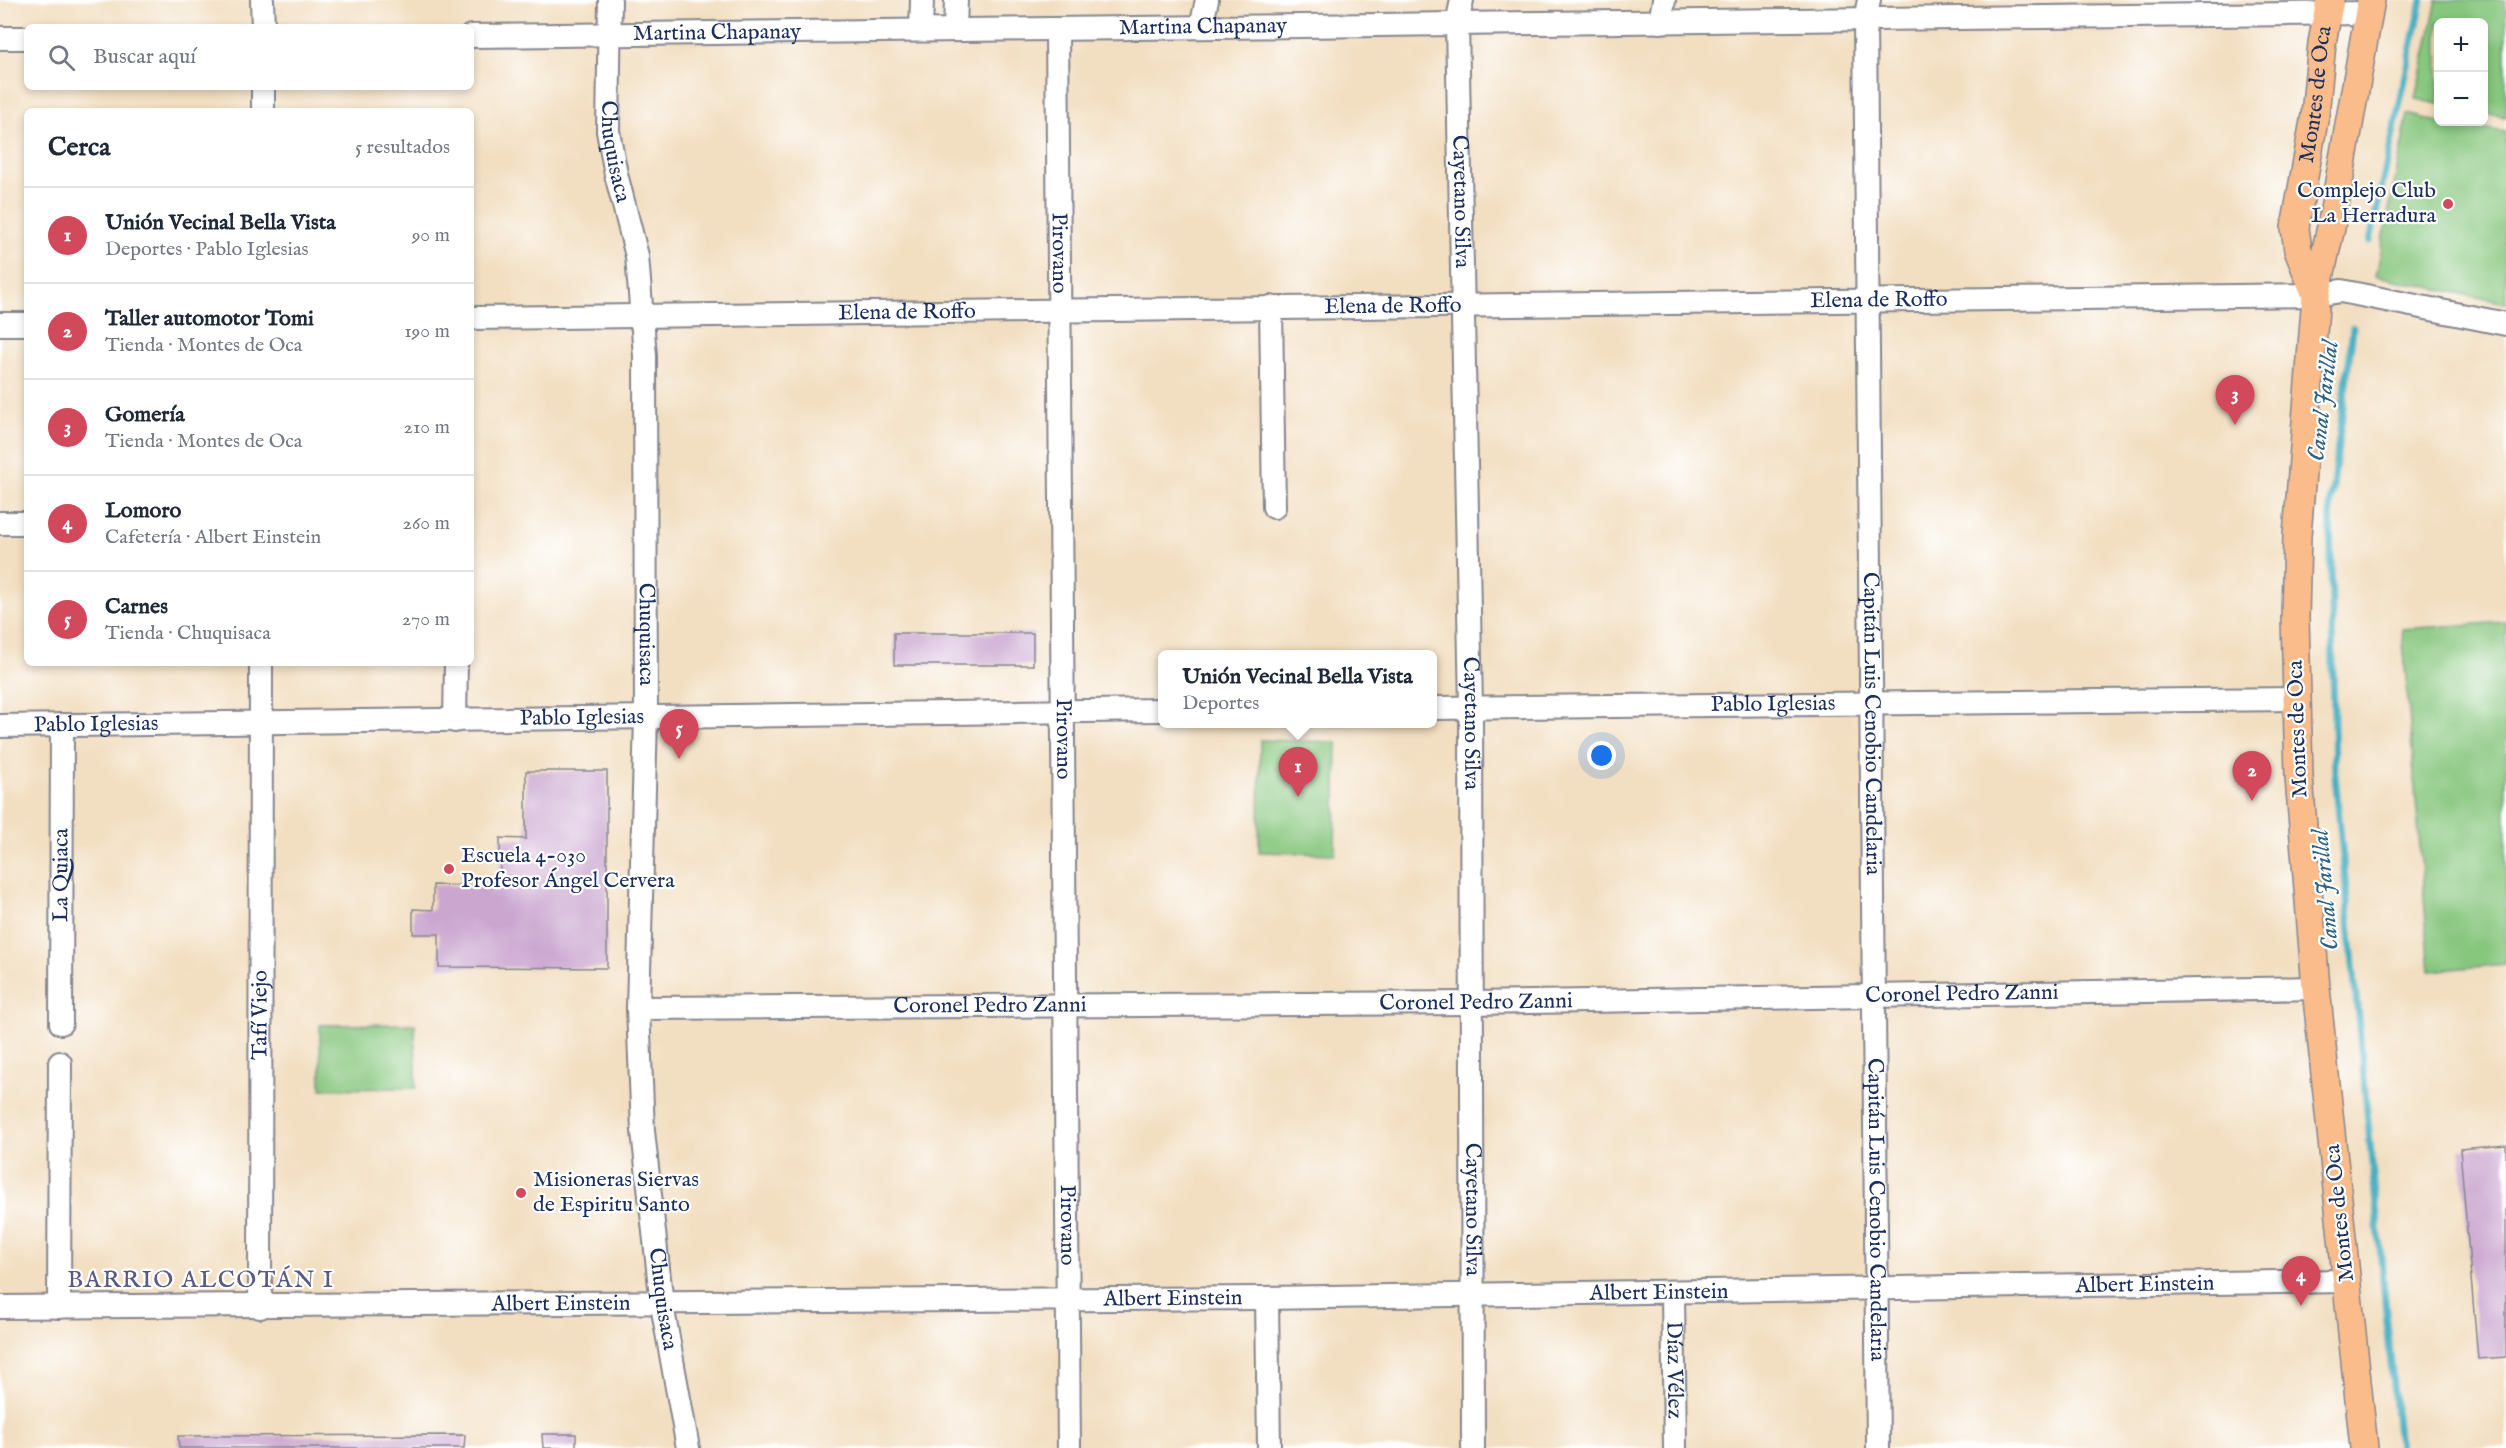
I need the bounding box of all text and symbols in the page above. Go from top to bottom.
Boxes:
street label: Martina Chapanay [1119,12,1287,42]
street label: Martina Chapanay [633,18,801,48]
map controls [2434,18,2488,126]
button: + [2434,18,2488,72]
street label: Montes de Oca [2293,23,2339,165]
search box [24,24,474,90]
icon: search [45,41,78,74]
text: Buscar aquí [93,43,196,71]
button: − [2434,72,2488,126]
street label: Chuquisaca [594,100,637,206]
text: Cerca [48,131,110,164]
text: 5 resultados [355,135,450,160]
street label: Cayetano Silva [1445,135,1476,269]
place label: Complejo Club La Herradura [2297,177,2436,230]
marker: Complejo Club La Herradura [2441,197,2455,211]
text: Unión Vecinal Bella Vista [105,209,336,237]
street label: Pirovano [1045,212,1073,294]
text: 1 [64,223,71,248]
text: 90 m [412,223,450,248]
text: Deportes · Pablo Iglesias [105,237,309,262]
street label: Elena de Roffo [1810,286,1948,315]
street label: Elena de Roffo [1324,292,1462,321]
street label: Elena de Roffo [838,298,976,327]
text: Taller automotor Tomi [105,305,314,333]
text: 2 [63,319,72,344]
text: 190 m [404,319,450,344]
text: Tienda · Montes de Oca [105,333,302,358]
water label: Canal Jarillal [2301,337,2347,463]
pin: 3 [2216,376,2254,425]
text: Gomería [105,401,185,429]
text: 3 [64,415,71,440]
text: 210 m [404,415,450,440]
text: Tienda · Montes de Oca [105,429,302,454]
text: Lomoro [105,497,181,525]
text: 4 [63,511,72,536]
text: 260 m [403,511,450,536]
text: Cafetería · Albert Einstein [105,525,321,550]
street label: Capitán Luis Cenobio Candelaria [1856,572,1887,876]
street label: Chuquisaca [632,583,660,686]
text: Carnes [105,593,168,621]
text: 5 [64,607,71,632]
text: 270 m [402,607,450,632]
text: Tienda · Chuquisaca [105,621,271,646]
popup [1158,650,1437,728]
street label: Cayetano Silva [1456,656,1485,791]
street label: Montes de Oca [2282,659,2314,798]
text: Unión Vecinal Bella Vista [1182,663,1413,691]
street label: Pablo Iglesias [1711,690,1835,719]
text: Deportes [1182,691,1259,716]
street label: Pirovano [1049,698,1077,780]
street label: Pablo Iglesias [519,703,644,733]
street label: Pablo Iglesias [33,710,159,740]
pin: 5 [660,710,698,759]
your location [1587,741,1616,770]
pin: 1 [1278,748,1318,797]
pin: 2 [2232,752,2272,801]
water label: Canal Jarillal [2305,826,2347,952]
street label: La Quiaca [47,828,76,922]
place label: Escuela 4-030 Profesor Ángel Cervera [461,842,675,895]
marker: Escuela 4-030 Profesor Ángel Cervera [442,862,456,876]
street label: Tafí Viejo [246,970,275,1060]
street label: Coronel Pedro Zanni [1865,979,2059,1010]
street label: Coronel Pedro Zanni [1379,987,1573,1018]
street label: Coronel Pedro Zanni [893,991,1087,1020]
street label: Capitán Luis Cenobio Candelaria [1860,1058,1891,1362]
street label: Montes de Oca [2319,1142,2361,1283]
street label: Cayetano Silva [1458,1143,1487,1277]
place label: Misioneras Siervas de Espiritu Santo [533,1166,699,1219]
street label: Pirovano [1053,1184,1081,1266]
marker: Misioneras Siervas de Espiritu Santo [514,1186,528,1200]
street label: Chuquisaca [642,1246,684,1353]
pin: 4 [2282,1256,2320,1306]
district label: BARRIO ALCOTÁN I [67,1265,335,1296]
street label: Albert Einstein [2074,1270,2215,1300]
street label: Albert Einstein [1588,1278,1729,1308]
street label: Albert Einstein [1102,1284,1243,1314]
street label: Albert Einstein [490,1290,631,1319]
street label: Díaz Vélez [1659,1321,1689,1419]

